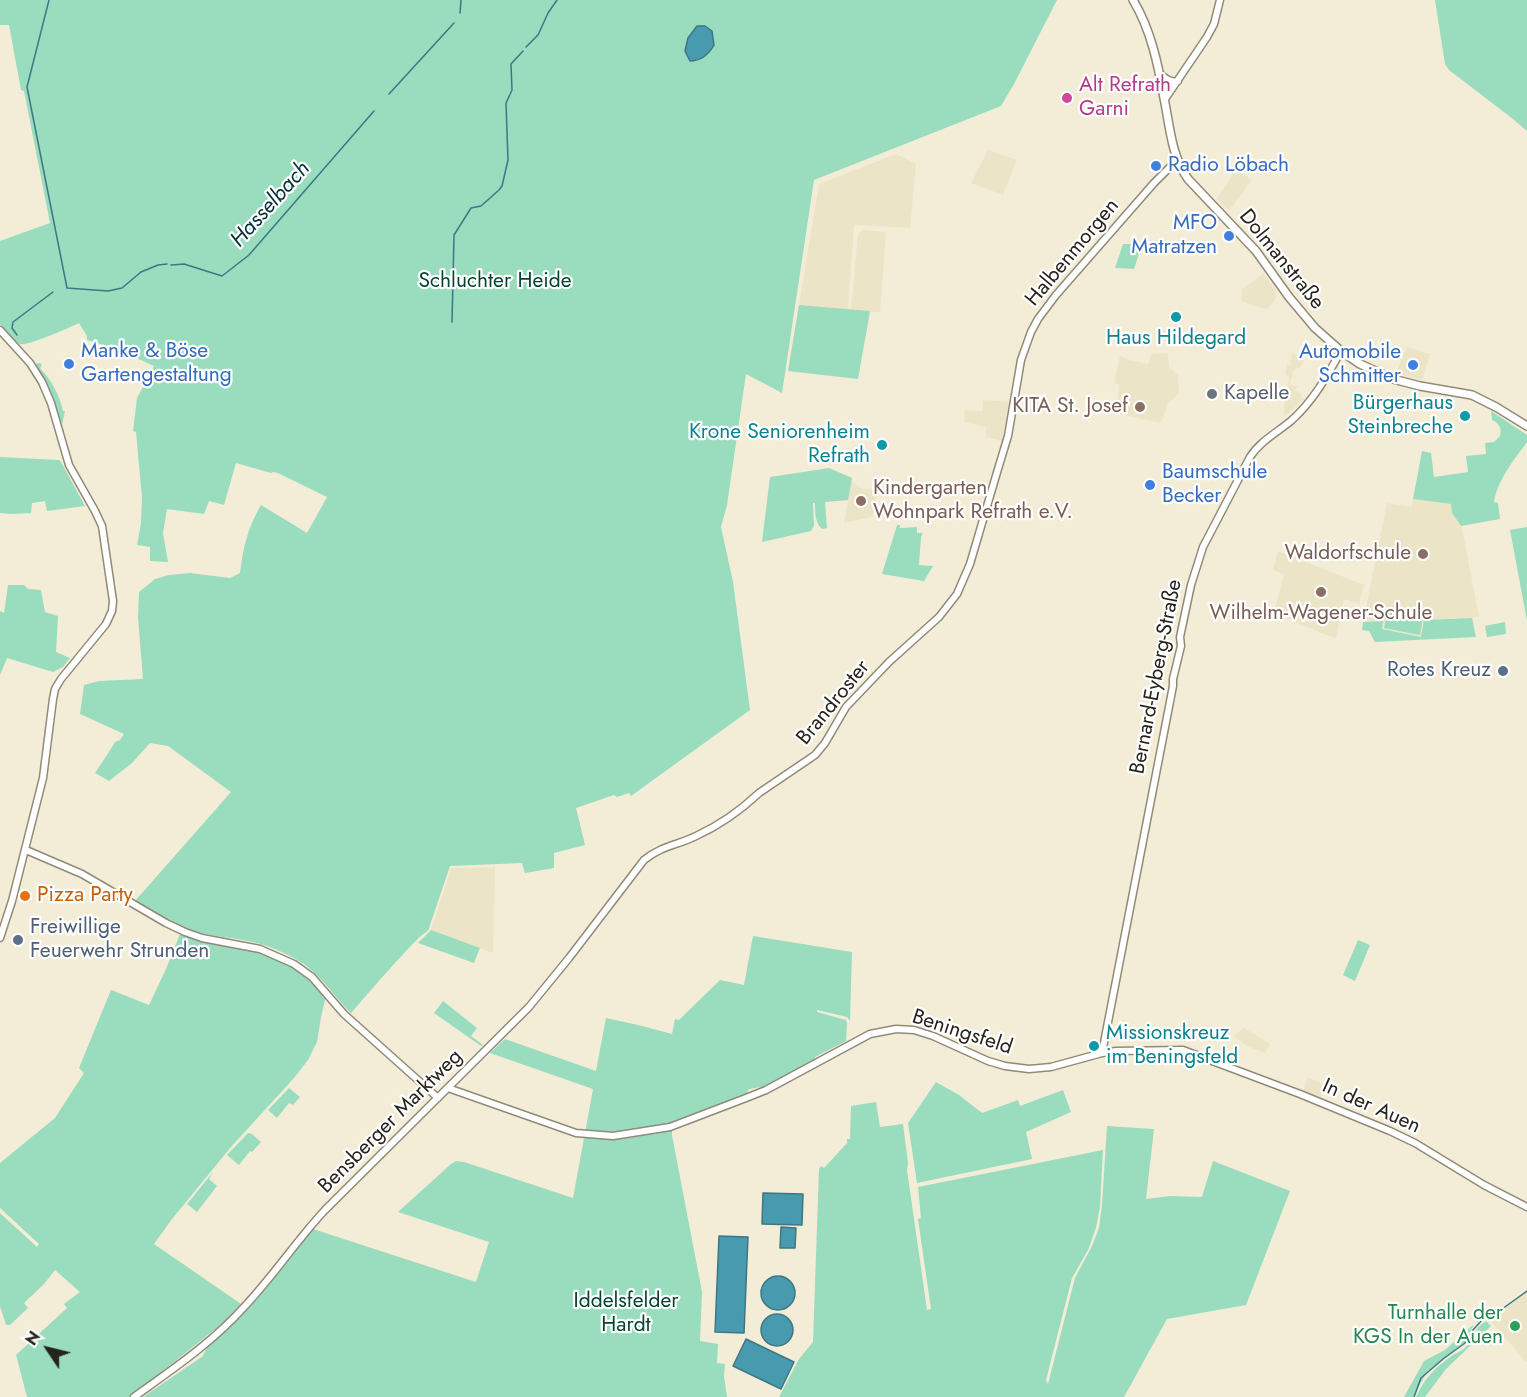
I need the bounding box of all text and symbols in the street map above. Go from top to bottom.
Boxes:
place label: Alt Refrath Garni [1079,73,1171,123]
marker: Alt Refrath Garni [1060,91,1074,105]
place label: Radio Löbach [1168,153,1289,179]
water label: Hasselbach [226,157,316,253]
marker: Radio Löbach [1149,159,1163,173]
street label: Halbenmorgen [1021,194,1125,312]
street label: Dolmanstraße [1233,205,1329,315]
place label: MFO Matratzen [1131,211,1217,261]
marker: MFO Matratzen [1222,229,1236,243]
park label: Schluchter Heide [419,269,571,295]
marker: Haus Hildegard [1169,310,1183,324]
place label: Haus Hildegard [1106,326,1246,352]
place label: Manke & Böse Gartengestaltung [81,339,232,389]
place label: Automobile Schmitter [1299,340,1401,390]
marker: Manke & Böse Gartengestaltung [62,357,76,371]
marker: Automobile Schmitter [1406,358,1420,372]
place label: Kapelle [1224,381,1289,407]
marker: Kapelle [1205,387,1219,401]
place label: Bürgerhaus Steinbreche [1348,391,1453,441]
place label: KITA St. Josef [1012,394,1128,420]
marker: KITA St. Josef [1133,400,1147,414]
marker: Bürgerhaus Steinbreche [1458,409,1472,423]
place label: Krone Seniorenheim Refrath [689,420,870,470]
marker: Krone Seniorenheim Refrath [875,438,889,452]
place label: Baumschule Becker [1162,460,1267,510]
place label: Kindergarten Wohnpark Refrath e.V. [873,476,1073,526]
marker: Baumschule Becker [1143,478,1157,492]
marker: Kindergarten Wohnpark Refrath e.V. [854,494,868,508]
place label: Waldorfschule [1285,541,1411,567]
marker: Waldorfschule [1416,547,1430,561]
street label: Bernard-Eyberg-Straße [1126,578,1188,776]
marker: Wilhelm-Wagener-Schule [1314,585,1328,599]
place label: Wilhelm-Wagener-Schule [1210,601,1432,627]
street label: Brandroster [792,655,876,751]
place label: Rotes Kreuz [1387,658,1491,684]
marker: Rotes Kreuz [1496,664,1510,678]
place label: Pizza Party [37,883,133,909]
marker: Pizza Party [18,889,32,903]
place label: Freiwillige Feuerwehr Strunden [30,915,209,965]
marker: Freiwillige Feuerwehr Strunden [11,933,25,947]
street label: Beningsfeld [909,1005,1015,1061]
place label: Missionskreuz im Beningsfeld [1106,1021,1238,1071]
marker: Missionskreuz im Beningsfeld [1087,1039,1101,1053]
street label: Bensberger Marktweg [314,1045,468,1199]
street label: In der Auen [1318,1074,1424,1140]
park label: Iddelsfelder Hardt [574,1289,678,1339]
place label: Turnhalle der KGS In der Auen [1353,1301,1503,1351]
north arrow [18,1319,78,1379]
marker: Turnhalle der KGS In der Auen [1508,1319,1522,1333]
text: N [20,1327,46,1350]

